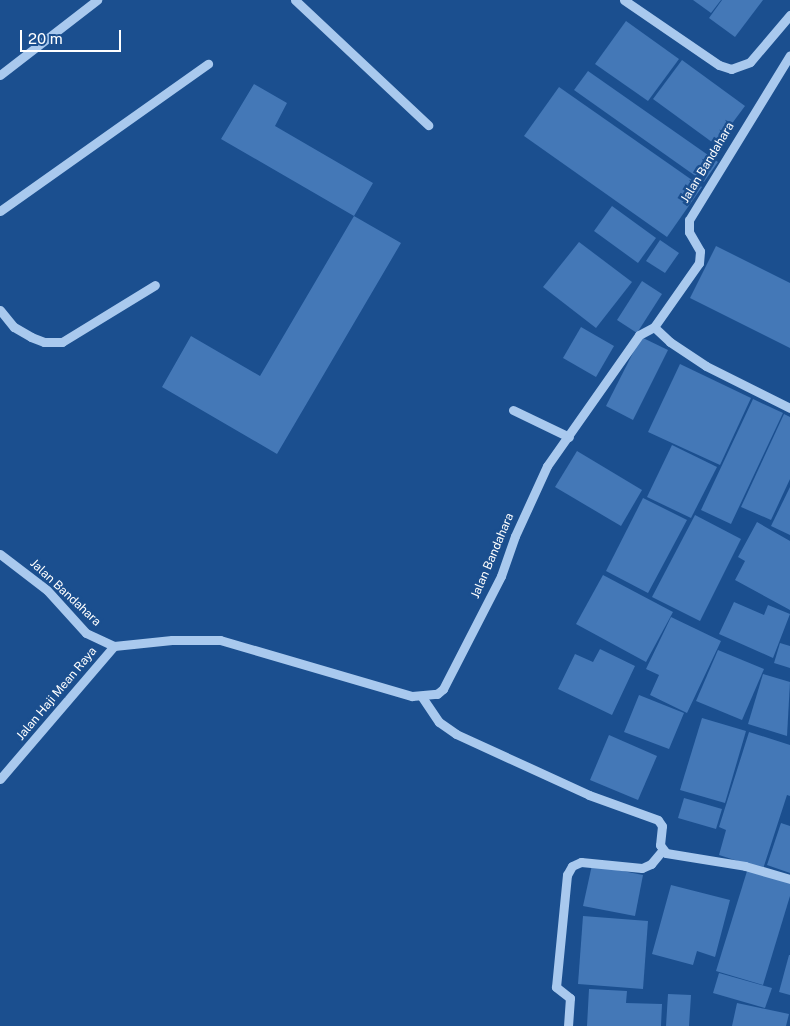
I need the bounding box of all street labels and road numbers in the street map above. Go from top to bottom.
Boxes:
street label: Jalan Bandahara [678,120,738,206]
street label: Jalan Bandahara [469,511,517,601]
street label: Jalan Bandahara [27,557,103,629]
street label: Jalan Haji Mean Raya [14,644,100,744]

